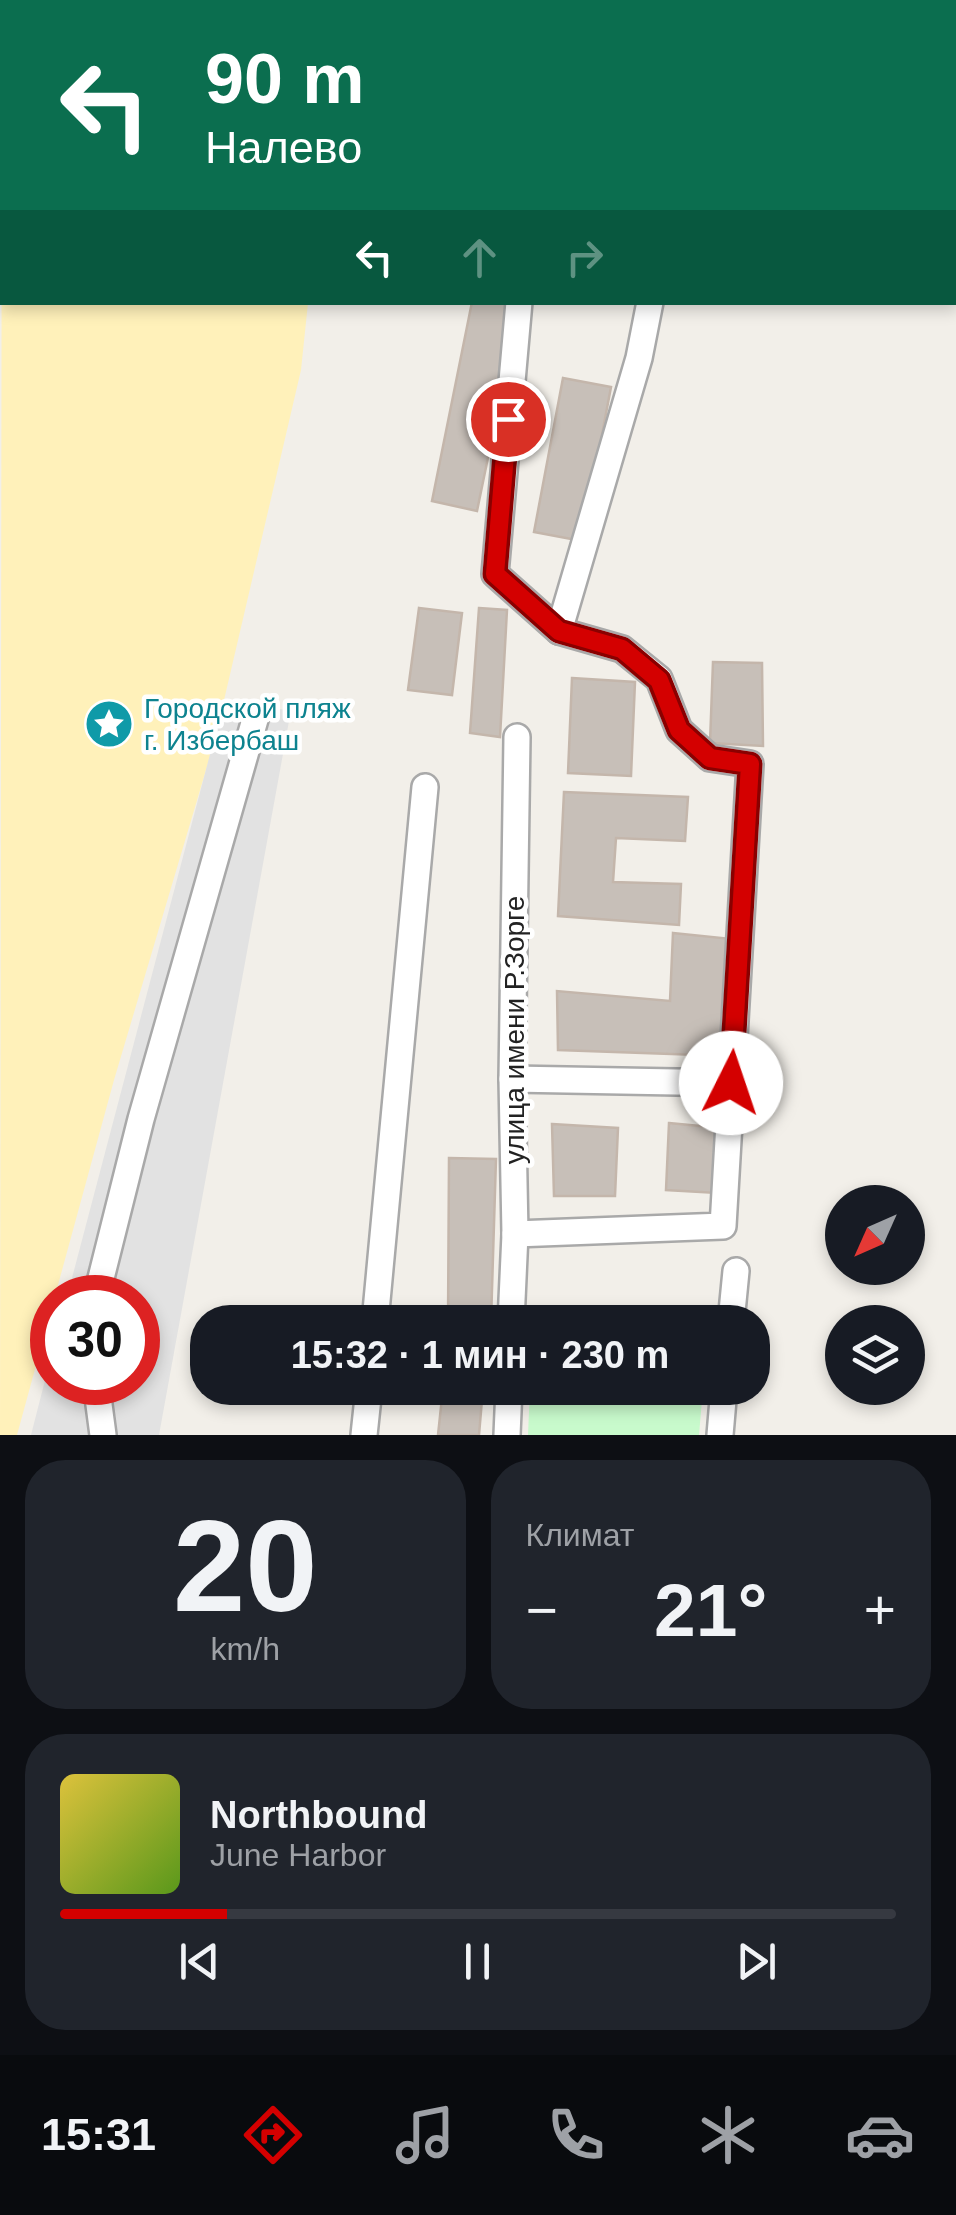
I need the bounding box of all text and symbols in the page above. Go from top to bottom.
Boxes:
icon: left [40,40,170,170]
text: 90 m [205,40,365,118]
text: Налево [205,122,362,173]
icon: left [347,230,402,285]
icon: ahead [452,230,507,285]
icon: right [557,230,612,285]
pin [466,377,551,462]
icon: arrive [481,392,536,447]
place label: Городской пляж г. Избербаш [144,693,351,756]
place icon: Городской пляж г. Избербаш [83,698,135,750]
street label: улица имени Р.Зорге [499,896,530,1164]
position arrow [679,1031,783,1135]
north arrow [825,1185,925,1285]
map controls [825,1185,925,1405]
speed limit sign: 30 [30,1275,160,1405]
button: layers [825,1305,925,1405]
text: 15:32 · 1 мин · 230 m [291,1334,669,1376]
text: 20 [173,1493,318,1639]
text: Климат [526,1517,634,1553]
text: 21° [654,1568,767,1652]
text: − [526,1579,558,1641]
text: + [864,1579,896,1641]
text: km/h [211,1631,280,1667]
text: Northbound [210,1794,427,1836]
text: June Harbor [210,1837,386,1873]
icon: previous [172,1934,227,1989]
icon: pause [450,1934,505,1989]
icon: next [729,1934,784,1989]
icon: directions [238,2100,308,2170]
icon: music [390,2100,460,2170]
icon: phone [541,2100,611,2170]
icon: climate [693,2100,763,2170]
icon: car [845,2100,915,2170]
text: 15:31 [41,2109,156,2160]

